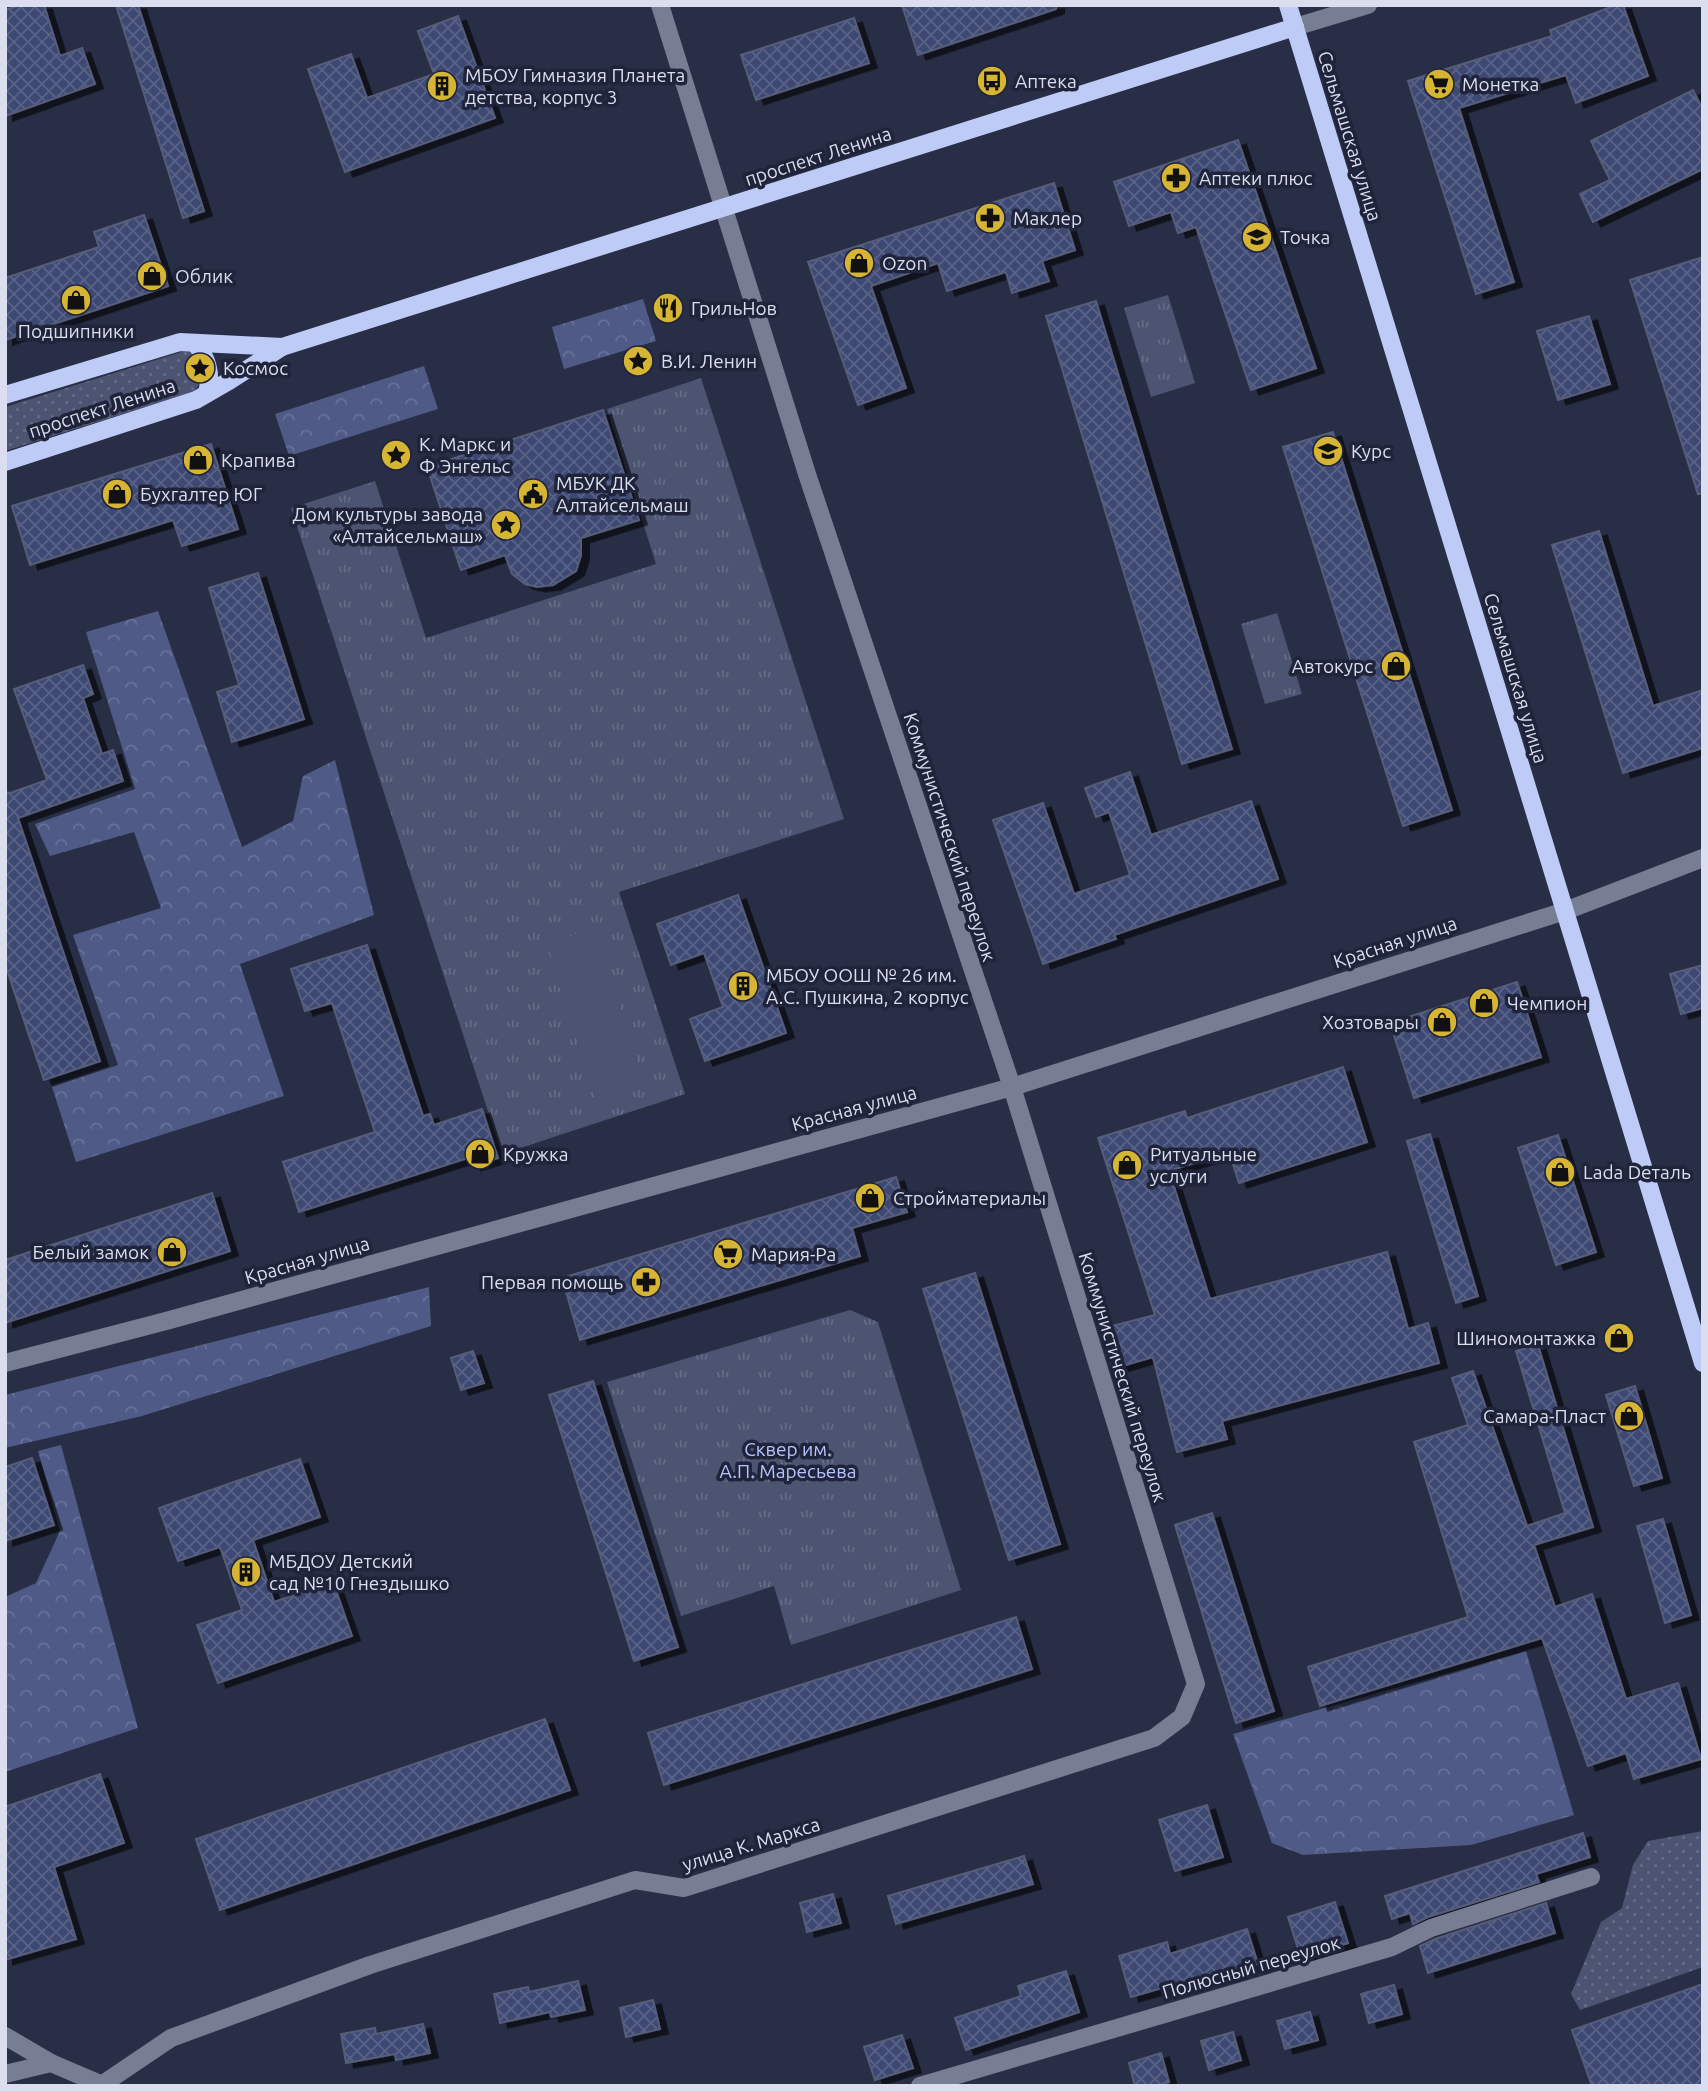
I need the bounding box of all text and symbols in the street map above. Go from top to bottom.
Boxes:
street label: Сельмашская улица [1314,48,1386,224]
place label: МБОУ Гимназия Планета детства, корпус 3 [465,64,685,108]
bus stop icon: Аптека [975,64,1009,98]
supermarket icon: Монетка [1422,67,1456,101]
building icon: МБОУ Гимназия Планета детства, корпус 3 [425,69,459,103]
place label: Аптека [1015,70,1077,92]
place label: Монетка [1462,73,1539,95]
street label: проспект Ленина [742,122,894,190]
pharmacy icon: Аптеки плюс [1159,161,1193,195]
place label: Аптеки плюс [1199,167,1313,189]
pharmacy icon: Маклер [973,201,1007,235]
place label: Маклер [1013,207,1082,229]
school or university icon: Точка [1240,220,1274,254]
place label: Точка [1280,226,1330,248]
shop icon: Ozon [842,246,876,280]
place label: Ozon [882,252,927,274]
shop icon: Облик [135,259,169,293]
place label: Облик [175,265,233,287]
shop icon: Подшипники [59,283,93,317]
restaurant icon: ГрильНов [651,291,685,325]
place label: ГрильНов [691,297,777,319]
place label: Подшипники [18,320,134,342]
place icon: В.И. Ленин [621,344,655,378]
place label: В.И. Ленин [661,350,757,372]
place icon: Космос [183,351,217,385]
place label: Космос [223,357,288,379]
street label: проспект Ленина [26,374,178,442]
place label: К. Маркс и Ф Энгельс [419,433,511,477]
school or university icon: Курс [1311,434,1345,468]
place icon: К. Маркс и Ф Энгельс [379,438,413,472]
place label: Курс [1351,440,1391,462]
shop icon: Крапива [181,443,215,477]
place label: Крапива [221,449,296,471]
place label: МБУК ДК Алтайсельмаш [556,472,689,516]
shop icon: Бухгалтер ЮГ [100,477,134,511]
public building icon: МБУК ДК Алтайсельмаш [516,477,550,511]
place label: Бухгалтер ЮГ [140,483,262,505]
place label: Дом культуры завода «Алтайсельмаш» [293,503,483,547]
place icon: Дом культуры завода «Алтайсельмаш» [489,508,523,542]
street label: Сельмашская улица [1480,590,1552,766]
shop icon: Автокурс [1379,649,1413,683]
place label: Автокурс [1292,655,1373,677]
street label: Коммунистический переулок [899,710,1001,964]
street label: Красная улица [1330,912,1460,972]
place label: МБОУ ООШ № 26 им. А.С. Пушкина, 2 корпус [766,964,969,1008]
building icon: МБОУ ООШ № 26 им. А.С. Пушкина, 2 корпус [726,969,760,1003]
shop icon: Чемпион [1467,986,1501,1020]
place label: Чемпион [1507,992,1587,1014]
shop icon: Хозтовары [1425,1005,1459,1039]
place label: Хозтовары [1322,1011,1419,1033]
street label: Красная улица [789,1081,919,1135]
shop icon: Кружка [463,1137,497,1171]
place label: Кружка [503,1143,569,1165]
place label: Ритуальные услуги [1150,1143,1257,1187]
shop icon: Ритуальные услуги [1110,1148,1144,1182]
shop icon: Lada Dеталь [1543,1155,1577,1189]
place label: Lada Dеталь [1583,1161,1691,1183]
shop icon: Стройматериалы [853,1181,887,1215]
place label: Стройматериалы [893,1187,1046,1209]
street label: Красная улица [242,1232,372,1288]
shop icon: Белый замок [155,1235,189,1269]
supermarket icon: Мария-Ра [711,1237,745,1271]
place label: Белый замок [32,1241,149,1263]
place label: Мария-Ра [751,1243,836,1265]
street label: Коммунистический переулок [1074,1249,1172,1505]
pharmacy icon: Первая помощь [629,1265,663,1299]
place label: Первая помощь [481,1271,623,1293]
shop icon: Шиномонтажка [1602,1321,1636,1355]
place label: Шиномонтажка [1456,1327,1596,1349]
shop icon: Самара-Пласт [1612,1399,1646,1433]
place label: Самара-Пласт [1483,1405,1607,1427]
park label: Сквер им. А.П. Маресьева [720,1438,856,1482]
place label: МБДОУ Детский сад №10 Гнездышко [269,1550,450,1594]
building icon: МБДОУ Детский сад №10 Гнездышко [229,1555,263,1589]
street label: улица К. Маркса [680,1813,822,1875]
street label: Полюсный переулок [1160,1931,1343,2003]

